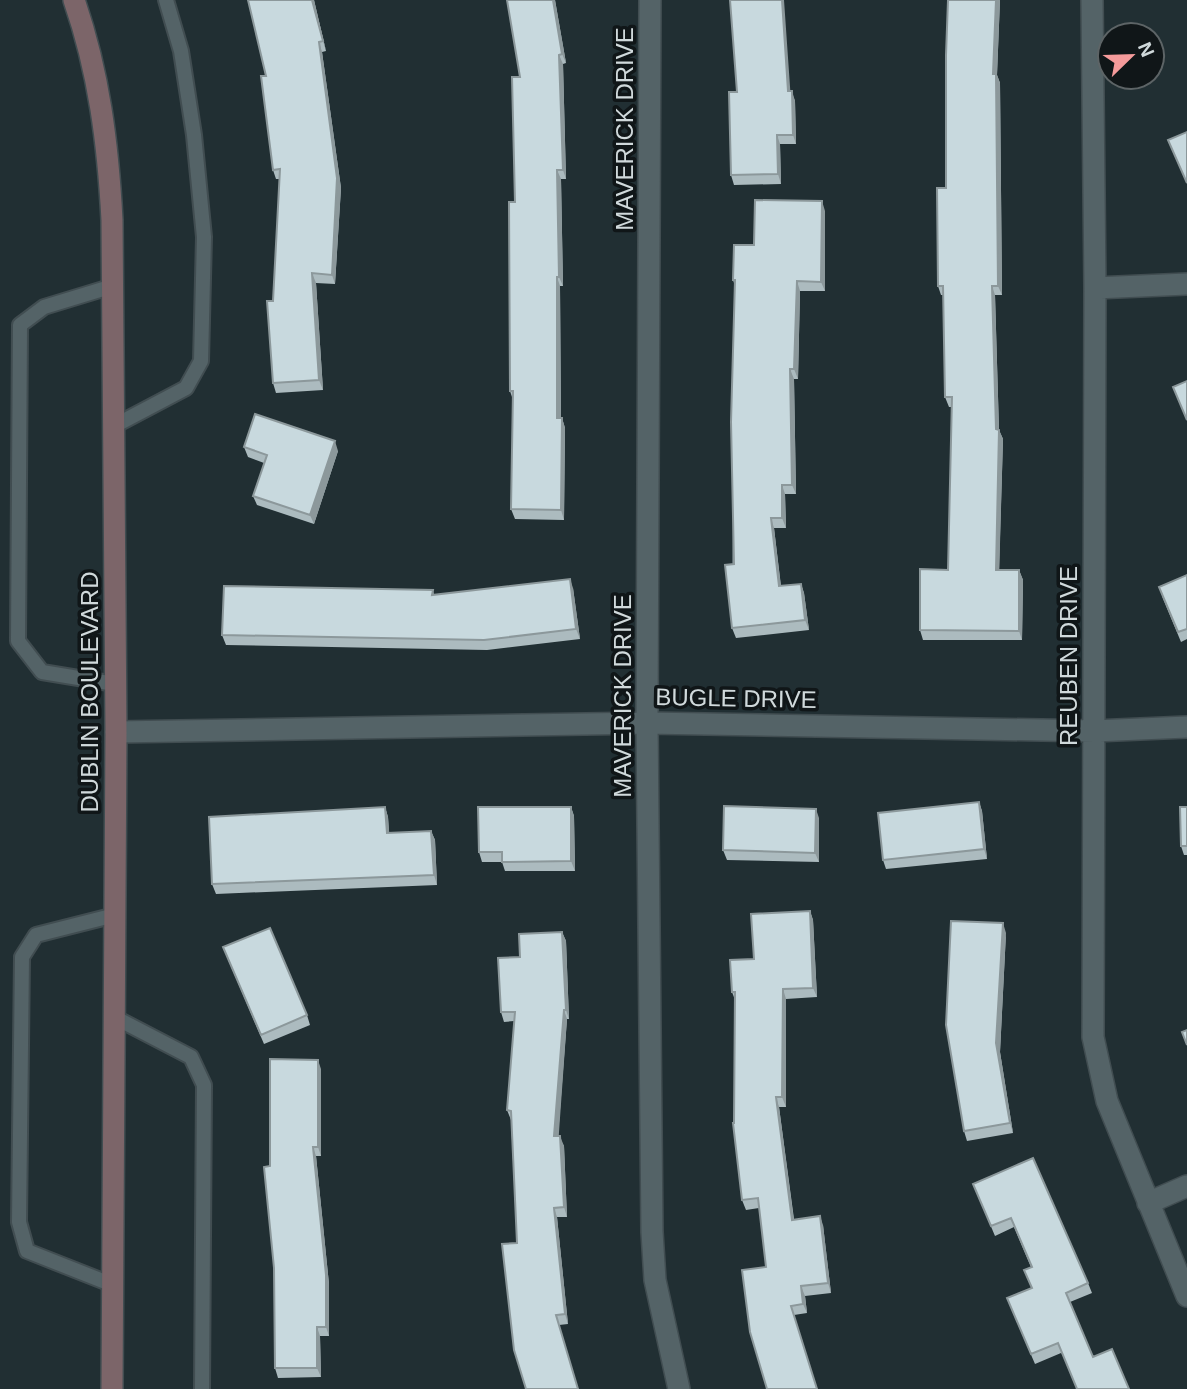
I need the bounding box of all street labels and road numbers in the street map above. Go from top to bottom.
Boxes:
street label: MAVERICK DRIVE [611,27,638,231]
street label: REUBEN DRIVE [1055,566,1082,746]
street label: DUBLIN BOULEVARD [76,572,103,812]
street label: MAVERICK DRIVE [609,594,636,798]
street label: BUGLE DRIVE [655,683,817,713]

